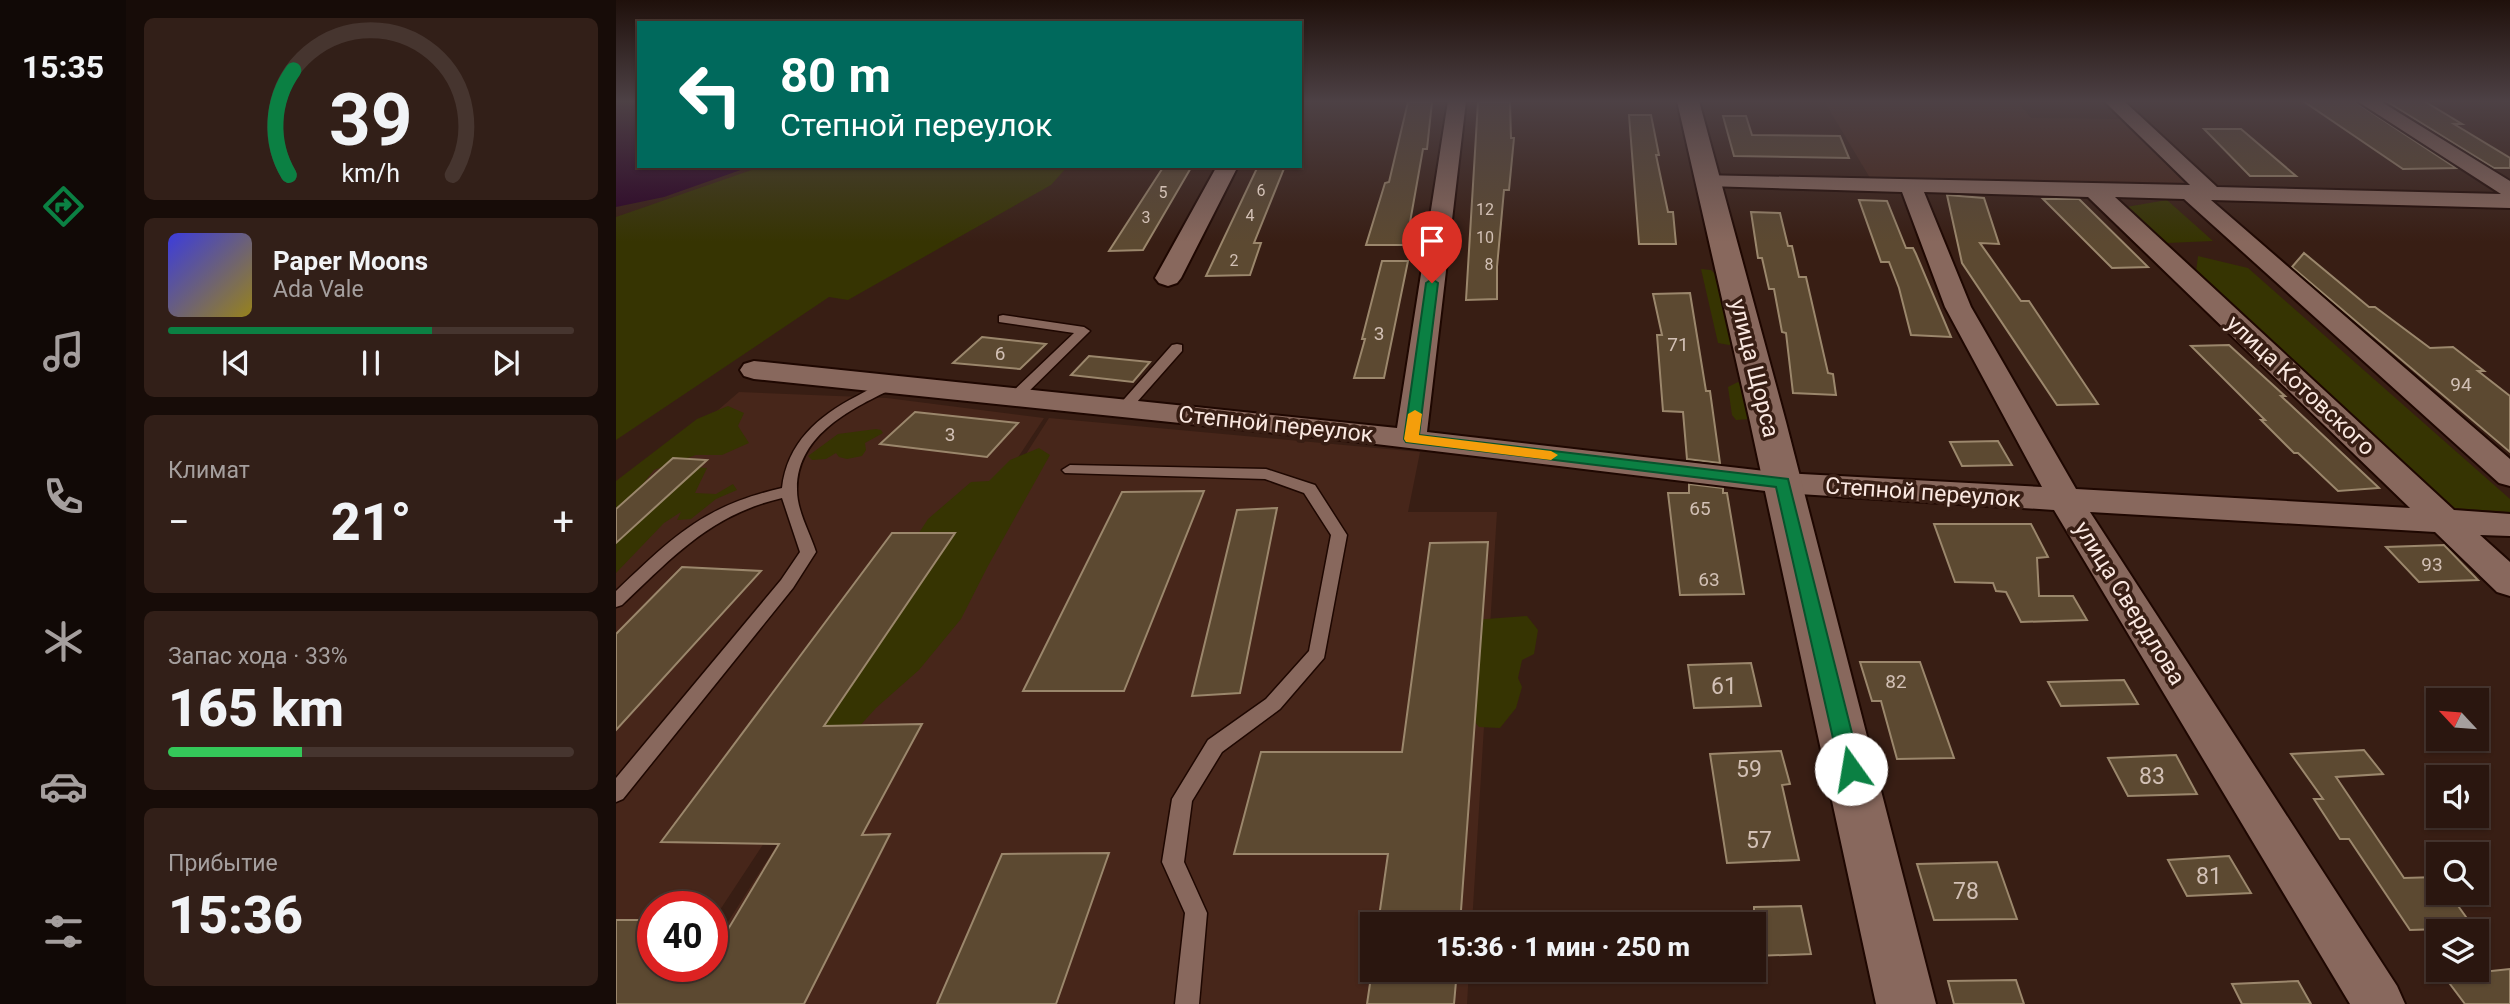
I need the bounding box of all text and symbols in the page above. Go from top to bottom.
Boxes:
text: 80 m [780,47,891,104]
text: 15:35 [22,48,104,86]
icon: left [665,49,756,140]
text: 39 [329,77,413,163]
text: Степной переулок [780,106,1052,144]
text: km/h [342,159,400,188]
house number: 6 [1257,181,1266,200]
icon: directions [39,182,88,231]
house number: 5 [1159,183,1168,202]
house number: 12 [1476,200,1494,219]
house number: 4 [1246,206,1255,225]
house number: 3 [1142,208,1151,227]
pin [1402,211,1462,283]
icon: arrive [1413,222,1451,260]
house number: 10 [1476,228,1494,247]
text: Paper Moons [273,246,428,276]
house number: 2 [1230,251,1239,270]
house number: 8 [1485,255,1494,274]
text: Ada Vale [273,276,364,303]
street label: улица Щорса [1724,296,1785,440]
street label: улица Котовского [2221,310,2380,461]
house number: 3 [1374,322,1384,345]
icon: music [39,327,88,376]
house number: 71 [1667,333,1689,356]
house number: 6 [995,342,1005,365]
icon: previous [217,344,255,382]
icon: pause [352,344,390,382]
icon: next [487,344,525,382]
house number: 94 [2450,373,2472,396]
street label: Степной переулок [1177,401,1375,448]
house number: 3 [945,423,955,446]
text: Климат [168,457,250,484]
icon: phone [39,472,88,521]
street label: Степной переулок [1824,472,2022,513]
text: 21° [331,492,411,553]
house number: 65 [1689,497,1711,520]
text: − [168,500,190,544]
text: + [552,500,574,544]
street label: улица Свердлова [2068,516,2191,690]
house number: 93 [2421,553,2443,576]
house number: 63 [1698,568,1720,591]
icon: climate [39,617,88,666]
text: Запас хода · 33% [168,643,348,670]
house number: 82 [1885,670,1907,693]
house number: 61 [1711,673,1737,700]
text: 165 km [168,678,344,739]
north arrow [2426,688,2488,751]
map controls [2426,688,2489,982]
position arrow [1814,732,1888,806]
house number: 59 [1736,756,1762,783]
icon: car [39,762,88,811]
house number: 83 [2139,763,2165,790]
button: sound [2426,765,2489,828]
house number: 57 [1746,827,1772,854]
button: search [2426,842,2489,905]
text: Прибытие [168,850,278,877]
house number: 81 [2196,863,2222,890]
house number: 78 [1953,878,1979,905]
text: 15:36 [168,885,303,946]
speed limit sign: 40 [637,891,728,982]
icon: filters [39,907,88,956]
button: layers [2426,919,2489,982]
text: 15:36 · 1 мин · 250 m [1436,932,1690,962]

